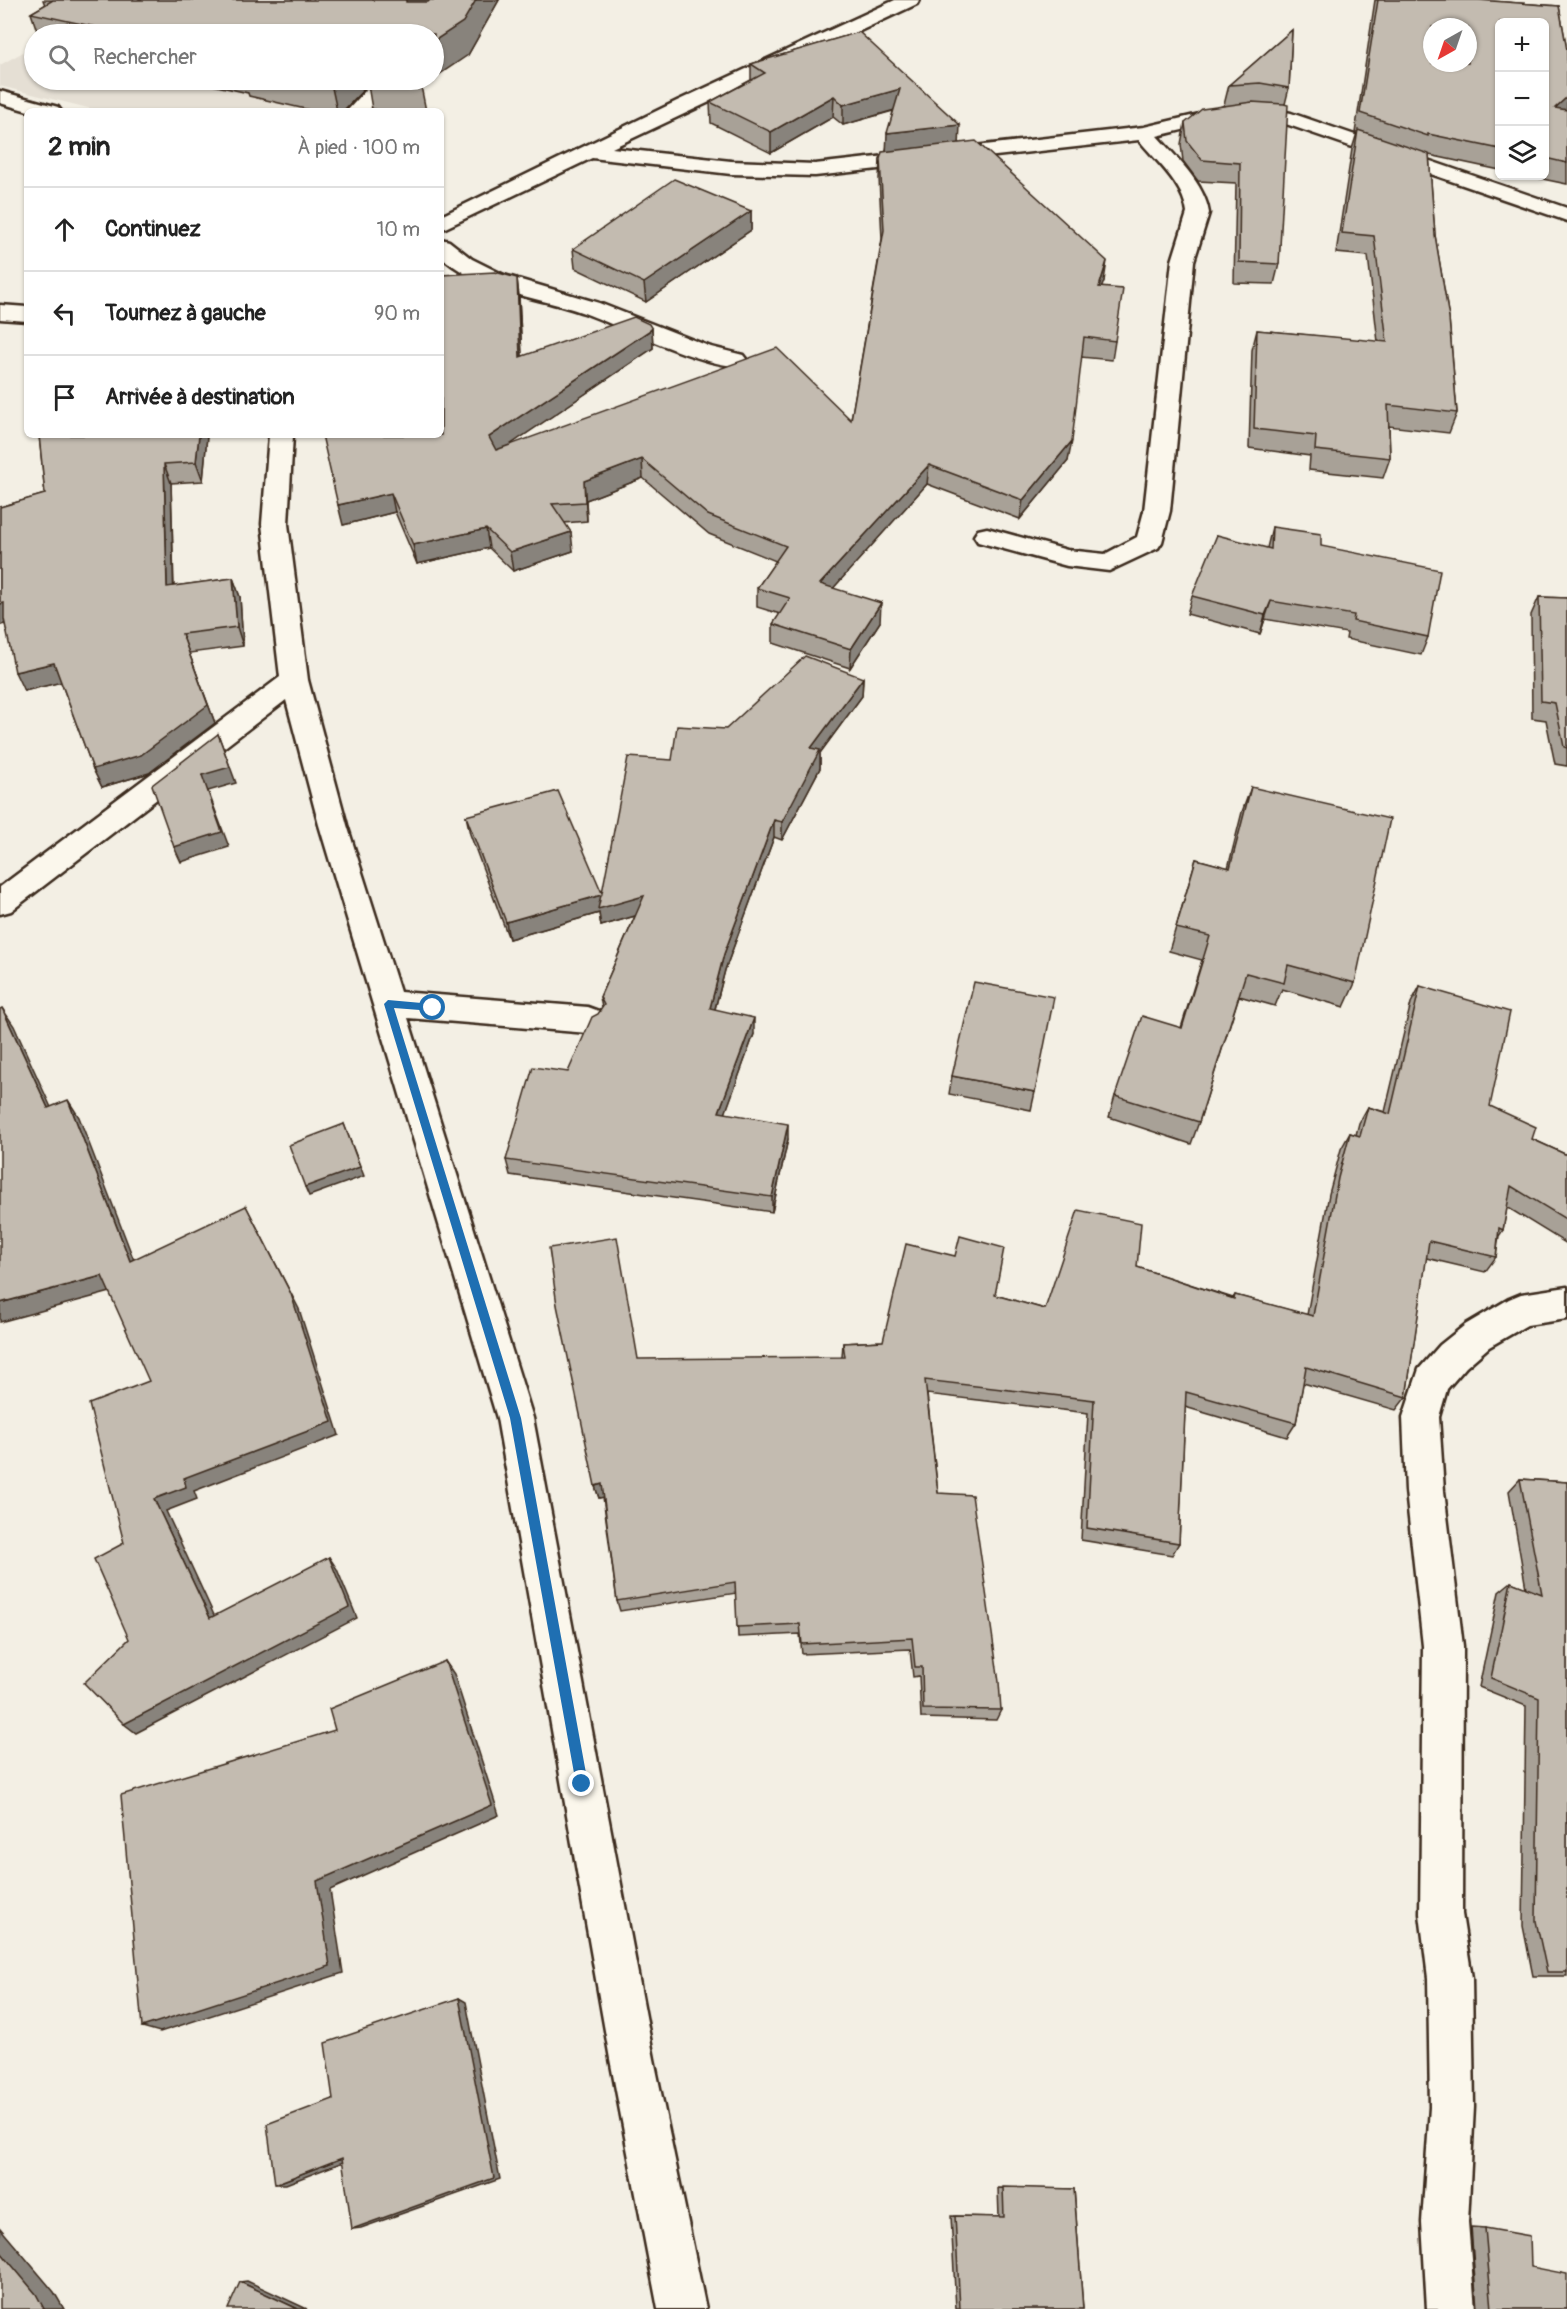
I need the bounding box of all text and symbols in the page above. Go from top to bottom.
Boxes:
north arrow [1423,18,1477,72]
map controls [1495,18,1549,180]
button: + [1495,18,1549,72]
search box [24,24,444,90]
icon: search [45,41,78,74]
text: Rechercher [93,43,197,71]
button: − [1495,72,1549,126]
button: layers [1495,126,1549,180]
text: 2 min [48,131,110,163]
text: À pied · 100 m [297,135,420,160]
icon: ahead [48,213,81,246]
text: Continuez [105,215,201,243]
text: 10 m [376,217,420,242]
icon: left [48,297,81,330]
text: Tournez à gauche [105,299,266,327]
text: 90 m [374,301,420,326]
icon: arrive [48,381,81,414]
text: Arrivée à destination [105,383,295,411]
route start [419,994,445,1020]
route end [568,1770,594,1796]

